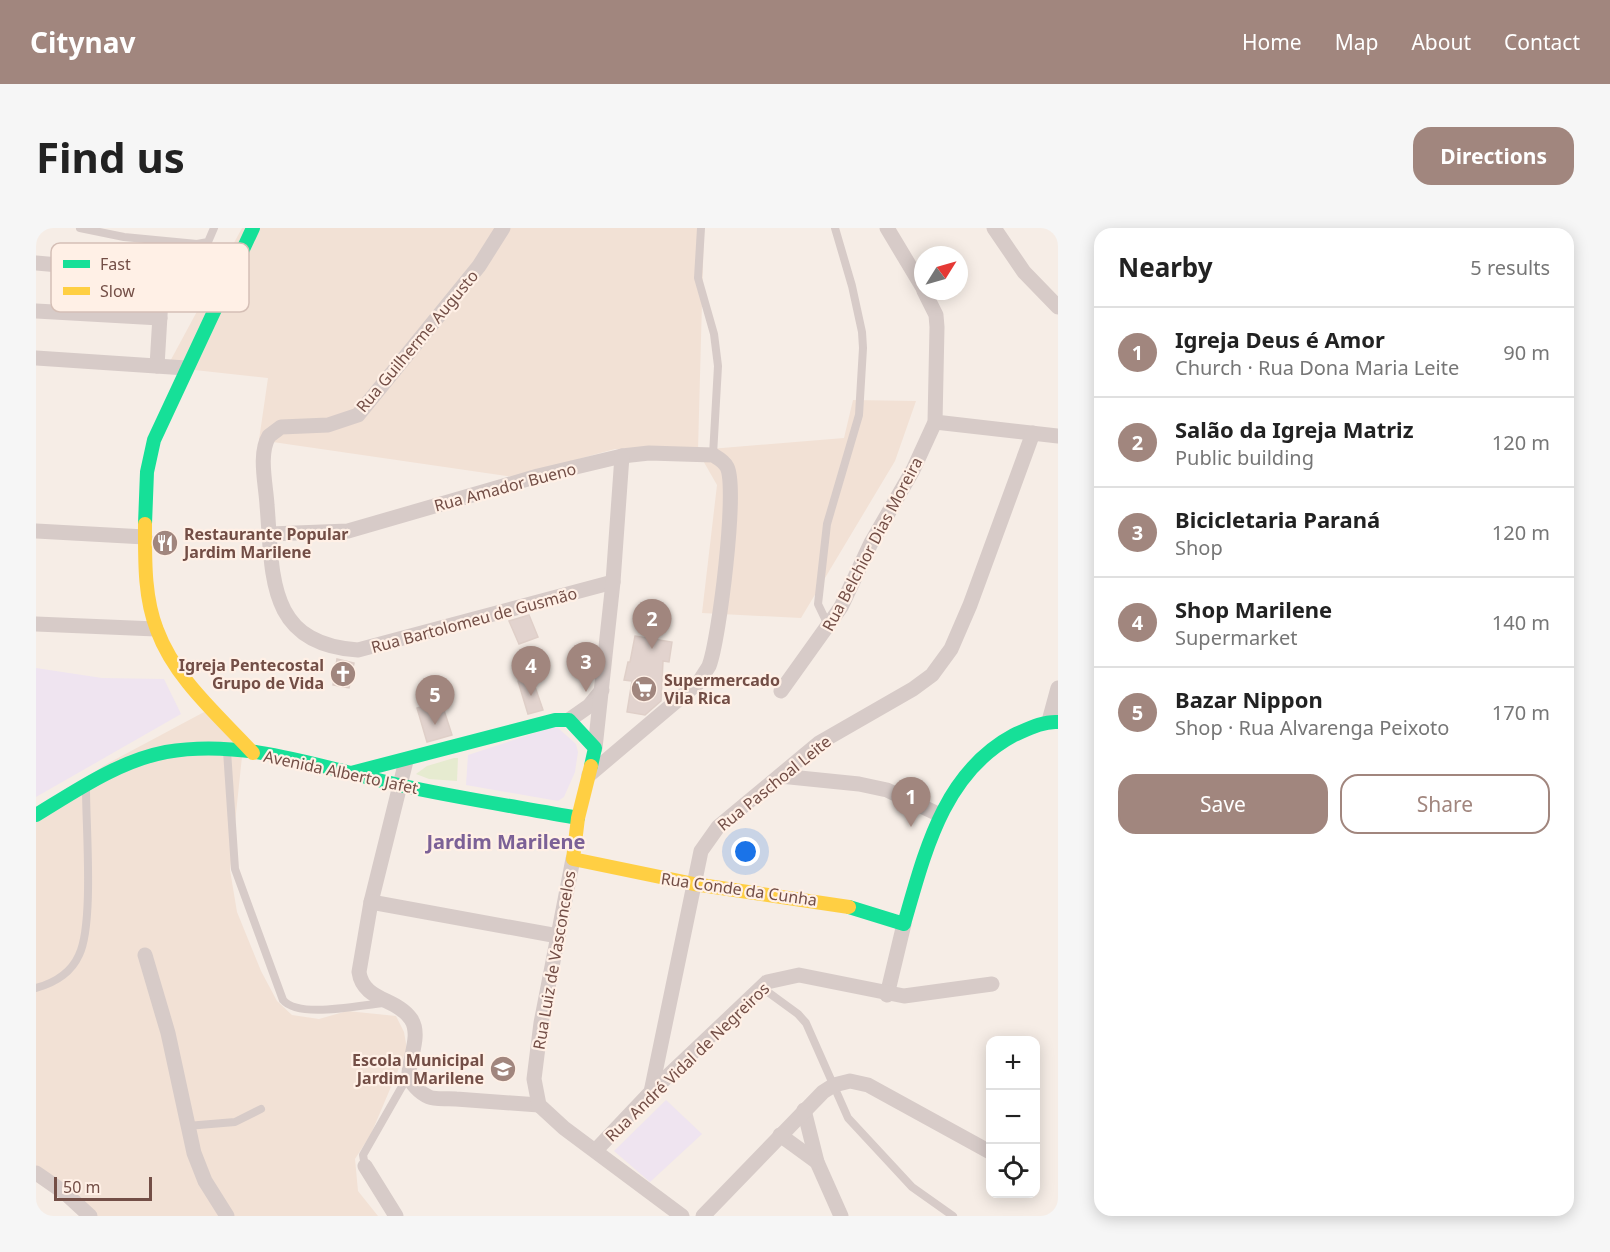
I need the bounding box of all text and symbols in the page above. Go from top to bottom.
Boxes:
text: Citynav [30,23,135,61]
text: Home [1242,28,1302,56]
text: Map [1335,28,1378,56]
text: About [1411,28,1471,56]
text: Contact [1504,28,1580,56]
button: Directions [1413,127,1574,185]
text: Find us [36,128,185,185]
legend [51,243,249,312]
north arrow [914,246,968,300]
text: Nearby [1118,249,1213,285]
text: Fast [100,253,131,275]
text: 5 results [1470,254,1550,281]
street label: Rua Guilherme Augusto [351,265,483,417]
text: Slow [100,280,135,302]
text: Igreja Deus é Amor [1175,324,1385,354]
text: 1 [1132,339,1143,366]
text: 90 m [1503,339,1550,366]
text: Church · Rua Dona Maria Leite [1175,354,1459,381]
text: Salão da Igreja Matriz [1175,414,1413,444]
text: 2 [1132,429,1143,456]
text: 120 m [1492,429,1550,456]
text: Public building [1175,444,1314,471]
street label: Rua Belchior Dias Moreira [817,453,927,635]
street label: Rua Amador Bueno [431,457,579,517]
text: Bicicletaria Paraná [1175,504,1380,534]
text: 3 [1132,519,1143,546]
text: 120 m [1492,519,1550,546]
place label: Restaurante Popular Jardim Marilene [182,523,348,563]
restaurant icon: Restaurante Popular Jardim Marilene [150,528,180,558]
text: Shop [1175,534,1223,561]
street label: Rua Bartolomeu de Gusmão [369,582,579,658]
text: Shop Marilene [1175,594,1332,624]
pin: 2 [632,600,672,649]
text: 4 [1132,609,1143,636]
text: 140 m [1492,609,1550,636]
text: Supermarket [1175,624,1298,651]
pin: 3 [566,642,606,692]
pin: 4 [512,646,550,696]
place label: Igreja Pentecostal Grupo de Vida [179,654,324,694]
church icon: Igreja Pentecostal Grupo de Vida [328,659,358,689]
place label: Supermercado Vila Rica [664,669,780,709]
supermarket icon: Supermercado Vila Rica [629,674,659,704]
pin: 5 [416,676,454,725]
text: Bazar Nippon [1175,684,1323,714]
text: 5 [1132,699,1143,726]
text: 170 m [1492,699,1550,726]
text: Shop · Rua Alvarenga Peixoto [1175,714,1449,741]
street label: Rua Paschoal Leite [713,730,835,836]
street label: Avenida Alberto Jafet [262,745,421,799]
button: Save [1118,774,1328,834]
button: Share [1340,774,1550,834]
pin: 1 [892,778,930,827]
district label: Jardim Marilene [424,828,586,855]
your location [731,837,760,866]
street label: Rua Conde da Cunha [660,867,818,911]
street label: Rua Luiz de Vasconcelos [527,869,581,1051]
street label: Rua André Vidal de Negreiros [600,978,774,1146]
map controls [986,1036,1040,1198]
button: + [986,1036,1040,1090]
place label: Escola Municipal Jardim Marilene [352,1049,484,1089]
school or university icon: Escola Municipal Jardim Marilene [488,1054,518,1084]
button: − [986,1090,1040,1144]
button: locate [986,1144,1040,1198]
scale bar [54,1174,152,1202]
text: 50 m [63,1176,100,1198]

